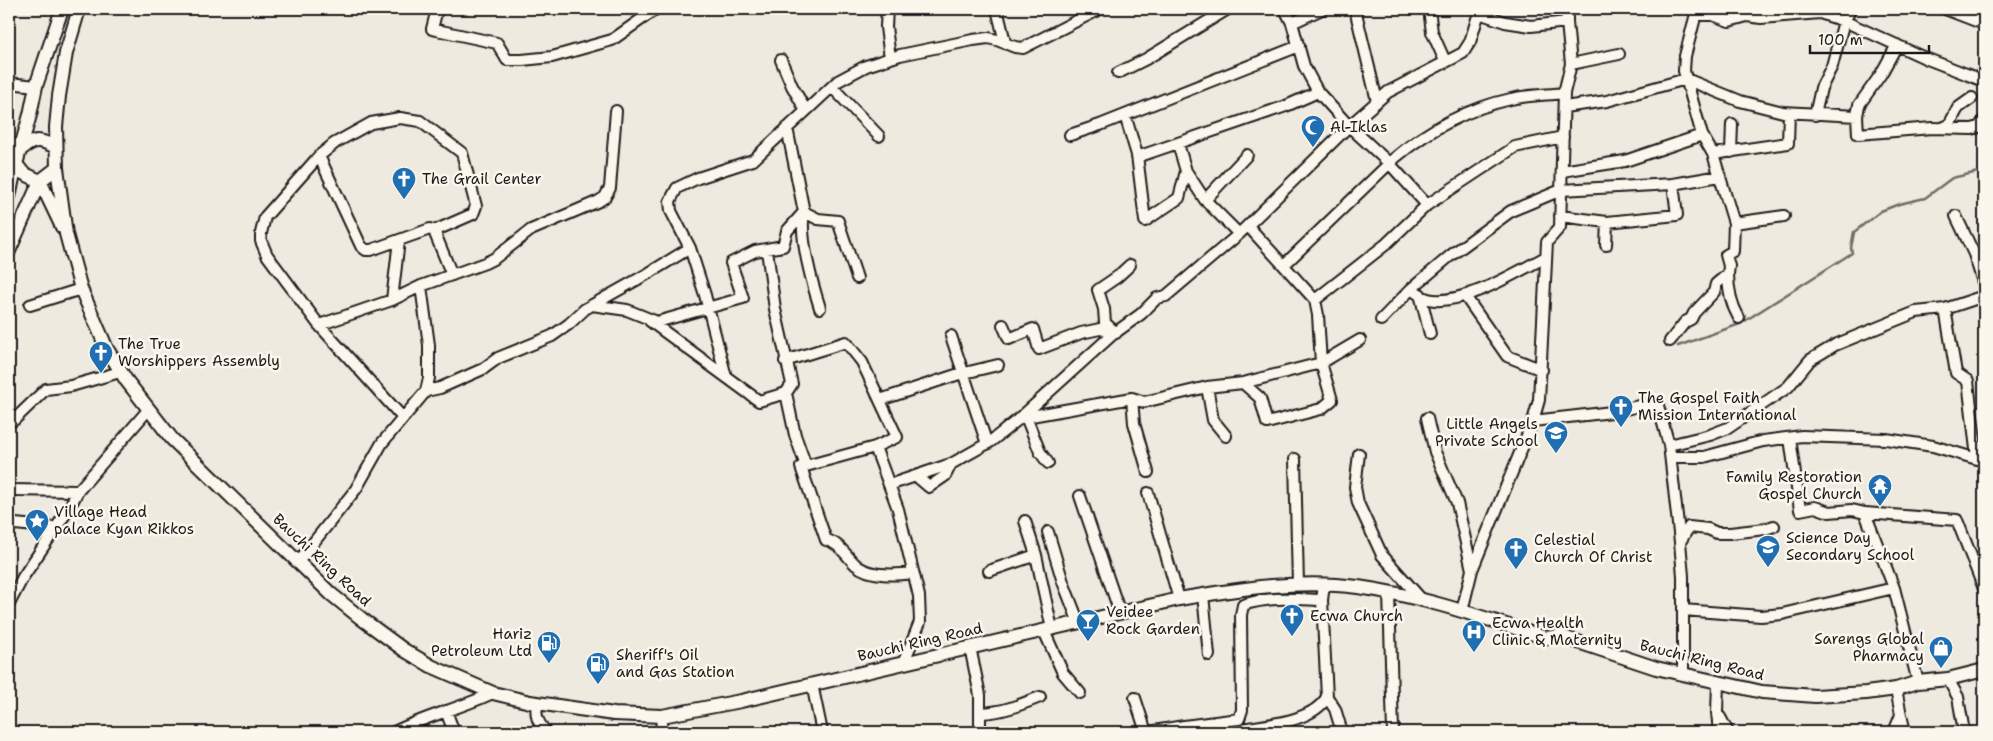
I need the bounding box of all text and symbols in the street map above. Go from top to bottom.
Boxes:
scale bar [1810,22,1929,54]
text: 100 m [1818,30,1863,50]
mosque icon: Al-Iklas [1300,114,1326,148]
place label: Al-Iklas [1330,117,1387,137]
church icon: The Grail Center [391,166,417,200]
place label: The Grail Center [422,169,542,189]
place label: The True Worshippers Assembly [118,334,280,371]
church icon: The True Worshippers Assembly [88,340,114,374]
place label: The Gospel Faith Mission International [1638,388,1797,425]
church icon: The Gospel Faith Mission International [1608,394,1634,428]
place label: Little Angels Private School [1435,414,1538,451]
school or university icon: Little Angels Private School [1543,420,1569,454]
place label: Family Restoration Gospel Church [1726,467,1862,504]
temple icon: Family Restoration Gospel Church [1867,473,1893,507]
place label: Village Head palace Kyan Rikkos [54,502,194,539]
place icon: Village Head palace Kyan Rikkos [24,508,50,542]
street label: Bauchi Ring Road [269,509,376,611]
place label: Science Day Secondary School [1786,528,1915,565]
place label: Celestial Church Of Christ [1534,530,1653,567]
school or university icon: Science Day Secondary School [1755,534,1781,568]
church icon: Celestial Church Of Christ [1503,536,1529,570]
place label: Veidee Rock Garden [1106,602,1200,639]
church icon: Ecwa Church [1279,603,1305,637]
place label: Ecwa Church [1310,606,1403,626]
bar icon: Veidee Rock Garden [1075,608,1101,642]
place label: Ecwa Health Clinic & Maternity [1492,613,1622,650]
street label: Bauchi Ring Road [856,618,985,666]
hospital icon: Ecwa Health Clinic & Maternity [1461,619,1487,653]
place label: Hariz Petroleum Ltd [431,624,532,661]
place label: Sarengs Global Pharmacy [1814,629,1924,666]
fuel station icon: Hariz Petroleum Ltd [536,630,562,664]
street label: Bauchi Ring Road [1638,635,1767,685]
shop icon: Sarengs Global Pharmacy [1928,635,1954,669]
place label: Sheriff's Oil and Gas Station [616,645,734,682]
fuel station icon: Sheriff's Oil and Gas Station [585,651,611,685]

